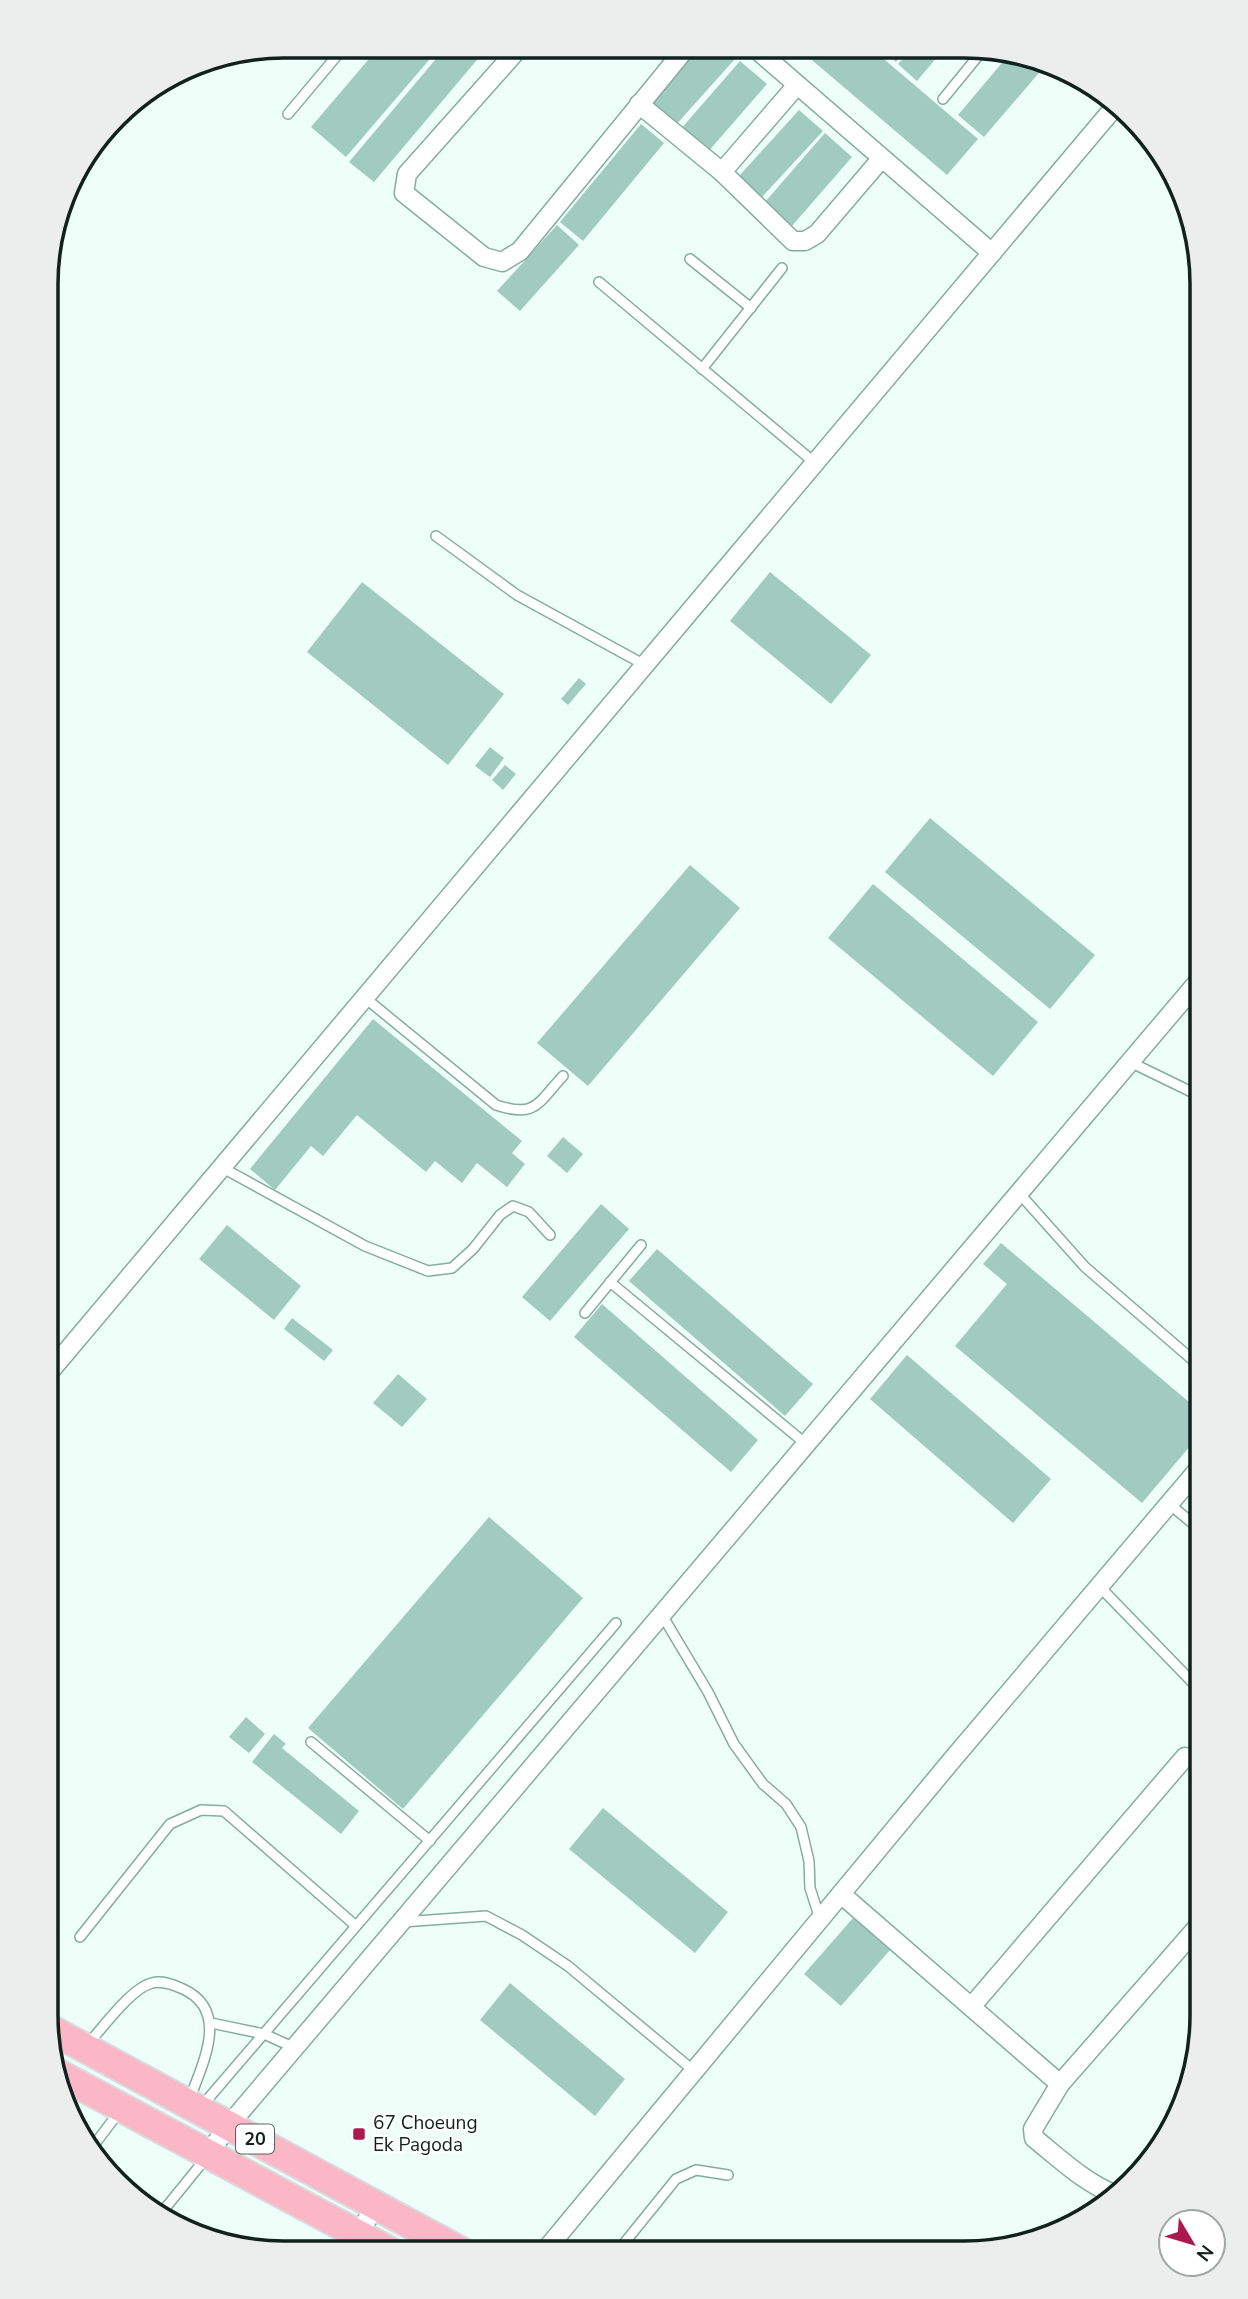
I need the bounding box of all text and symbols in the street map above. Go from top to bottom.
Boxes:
place label: 67 Choeung Ek Pagoda [373,2110,478,2158]
road number: 20 [236,2124,274,2154]
marker: 67 Choeung Ek Pagoda [351,2126,367,2142]
north arrow [1157,2208,1227,2278]
text: N [1190,2239,1219,2266]

